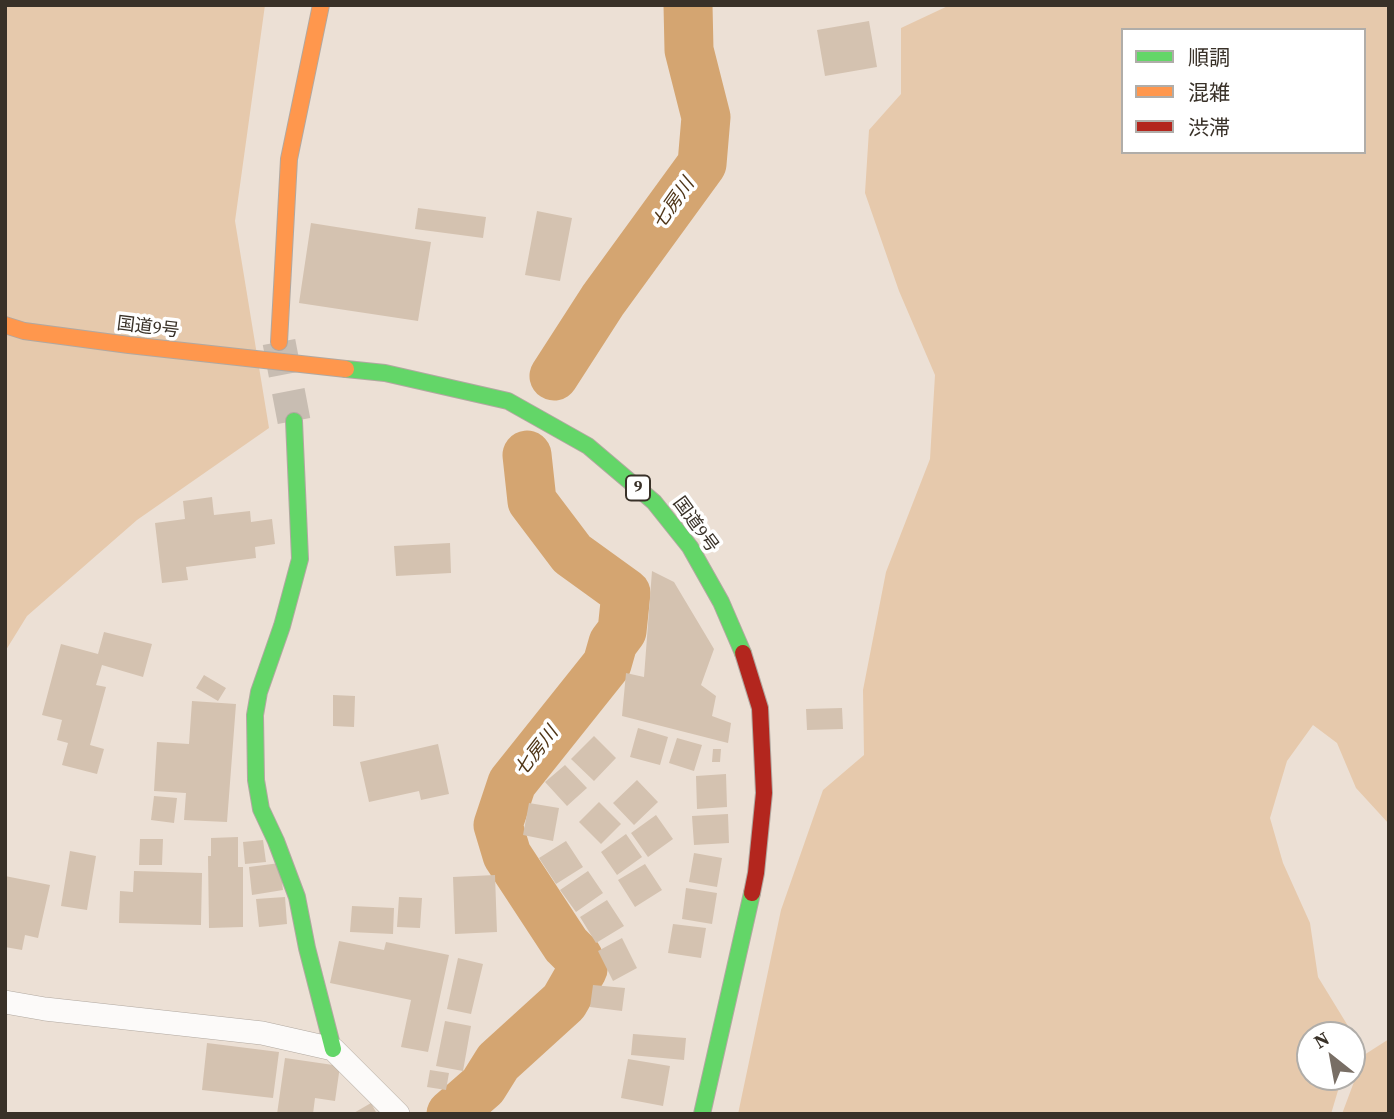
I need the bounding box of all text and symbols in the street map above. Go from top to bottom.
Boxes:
legend [1121,28,1366,154]
text: 順調 [1188,43,1230,72]
text: 混雑 [1188,78,1230,107]
text: 渋滞 [1188,113,1230,142]
water label: 七房川 [648,174,700,234]
street label: 国道9号 [115,313,181,343]
road number: 9 [626,475,650,500]
street label: 国道9号 [668,493,722,557]
water label: 七房川 [510,723,564,781]
north arrow [1296,1021,1366,1091]
text: N [1309,1025,1334,1054]

